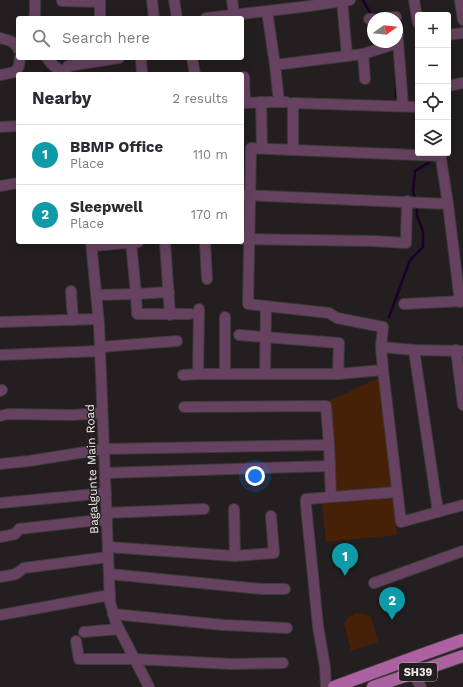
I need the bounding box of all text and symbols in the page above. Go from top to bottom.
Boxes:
north arrow [367,12,403,48]
map controls [415,12,451,156]
button: + [415,12,451,48]
search box [16,16,244,60]
icon: search [30,27,52,49]
text: Search here [62,29,150,47]
button: − [415,48,451,84]
button: locate [415,84,451,120]
text: Nearby [32,88,91,108]
text: 2 results [173,91,228,106]
button: layers [415,120,451,156]
text: BBMP Office [70,138,163,156]
text: 1 [42,147,48,162]
text: 110 m [193,147,228,162]
text: Place [70,156,104,171]
text: Sleepwell [70,198,143,216]
text: 2 [41,207,49,222]
text: 170 m [191,207,228,222]
text: Place [70,216,104,231]
street label: Bagalgunte Main Road [83,404,101,534]
your location [245,466,265,486]
pin: 1 [332,543,358,576]
pin: 2 [379,587,405,620]
road number: SH39 [399,663,437,681]

